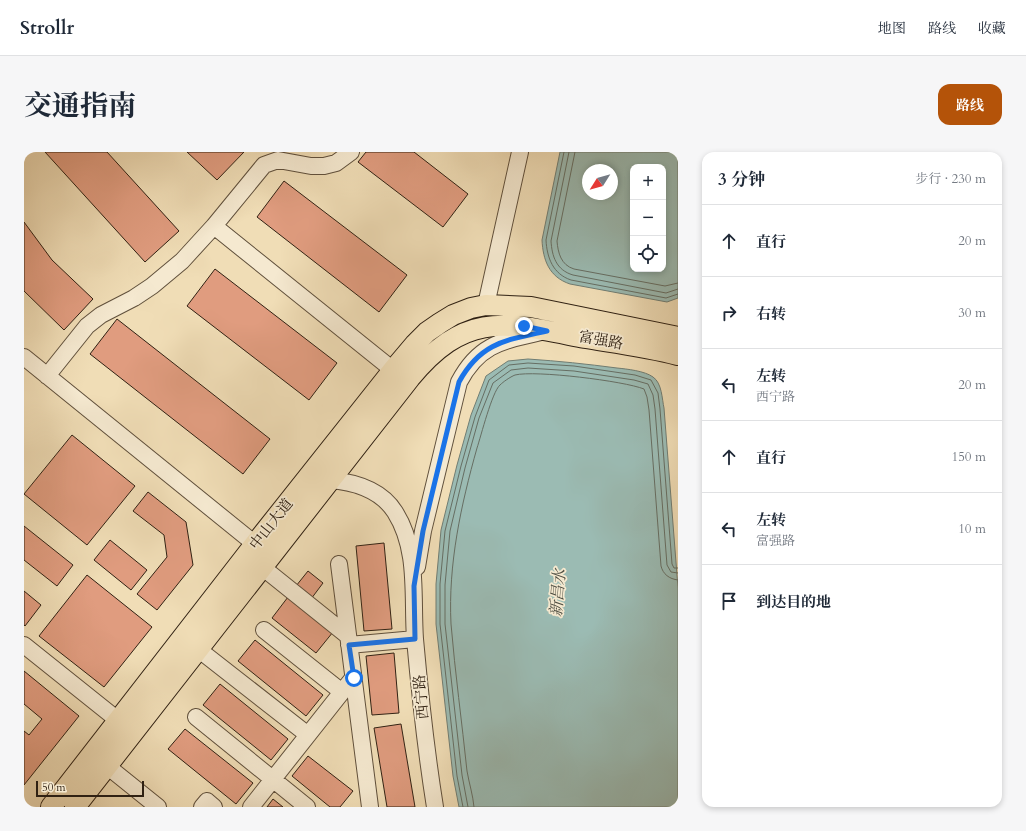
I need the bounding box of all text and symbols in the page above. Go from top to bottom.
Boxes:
text: Strollr [20,15,74,41]
text: 地图 [878,19,906,38]
text: 路线 [928,19,956,38]
text: 收藏 [978,19,1006,38]
button: 路线 [938,84,1002,125]
text: 交通指南 [24,87,136,125]
north arrow [582,164,618,200]
map controls [630,164,666,272]
button: + [630,164,666,200]
text: 3 分钟 [718,168,765,191]
text: 步行 · 230 m [915,170,986,188]
button: − [630,200,666,236]
icon: ahead [718,230,740,252]
text: 直行 [756,232,786,252]
text: 20 m [958,232,986,250]
button: locate [630,236,666,272]
icon: right [718,302,740,324]
text: 右转 [756,304,786,324]
text: 30 m [958,304,986,322]
route end [515,317,533,335]
street label: 富强路 [577,326,625,354]
text: 左转 [756,366,786,386]
icon: left [718,374,740,396]
text: 20 m [958,376,986,394]
text: 西宁路 [756,388,795,406]
icon: ahead [718,446,740,468]
text: 直行 [756,448,786,468]
text: 150 m [952,448,986,466]
street label: 中山大道 [245,494,297,554]
text: 左转 [756,510,786,530]
icon: left [718,518,740,540]
text: 10 m [958,520,986,538]
text: 富强路 [756,532,795,550]
water label: 新昌水 [545,566,571,618]
icon: arrive [718,590,740,612]
text: 到达目的地 [756,592,831,612]
route start [345,669,363,687]
street label: 西宁路 [409,674,433,720]
scale bar [36,779,144,798]
text: 50 m [42,780,66,795]

